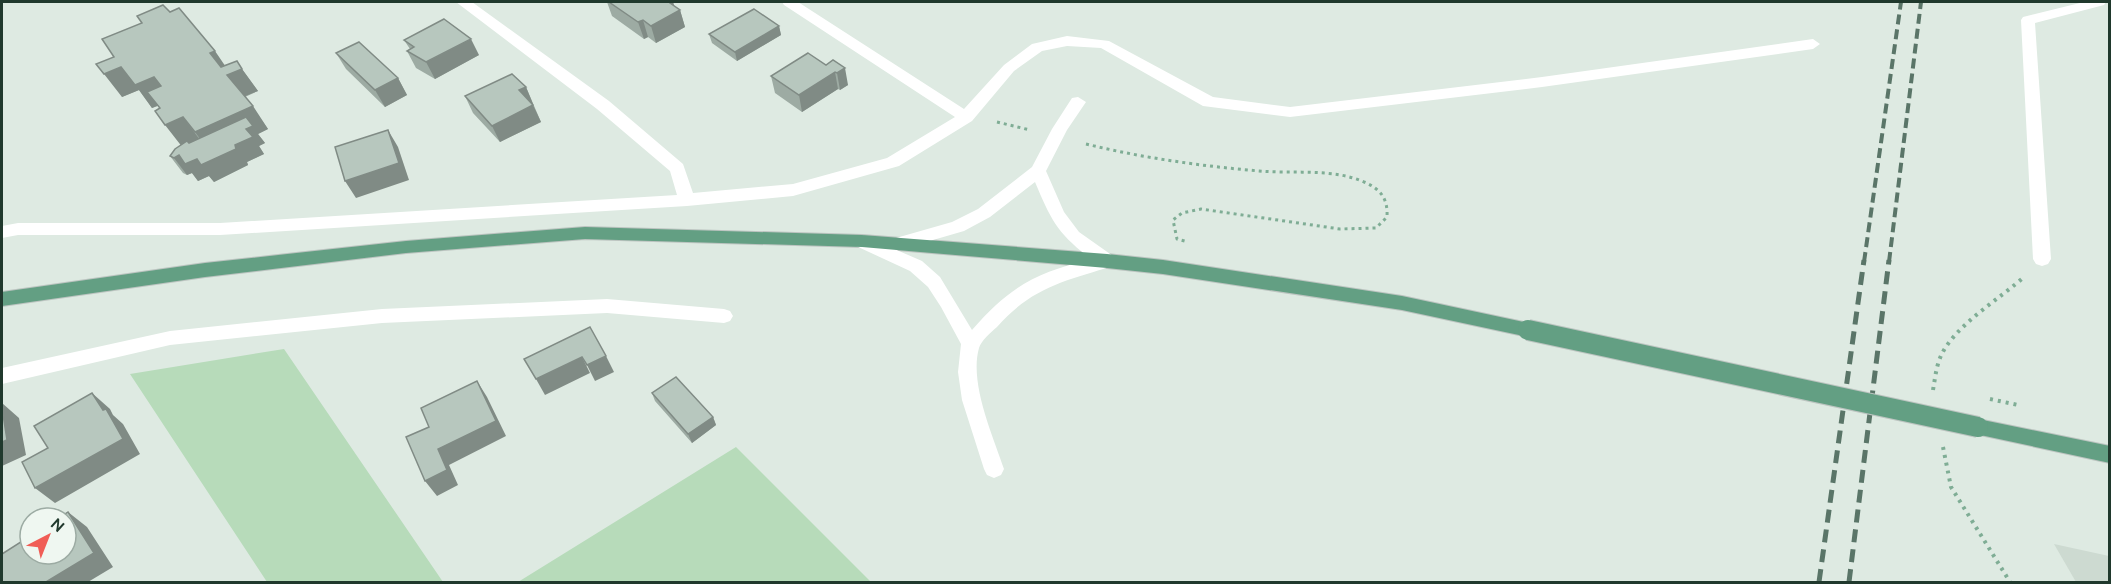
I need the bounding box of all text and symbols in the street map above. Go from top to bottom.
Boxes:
north arrow [18,506,78,566]
text: N [48,514,68,536]

